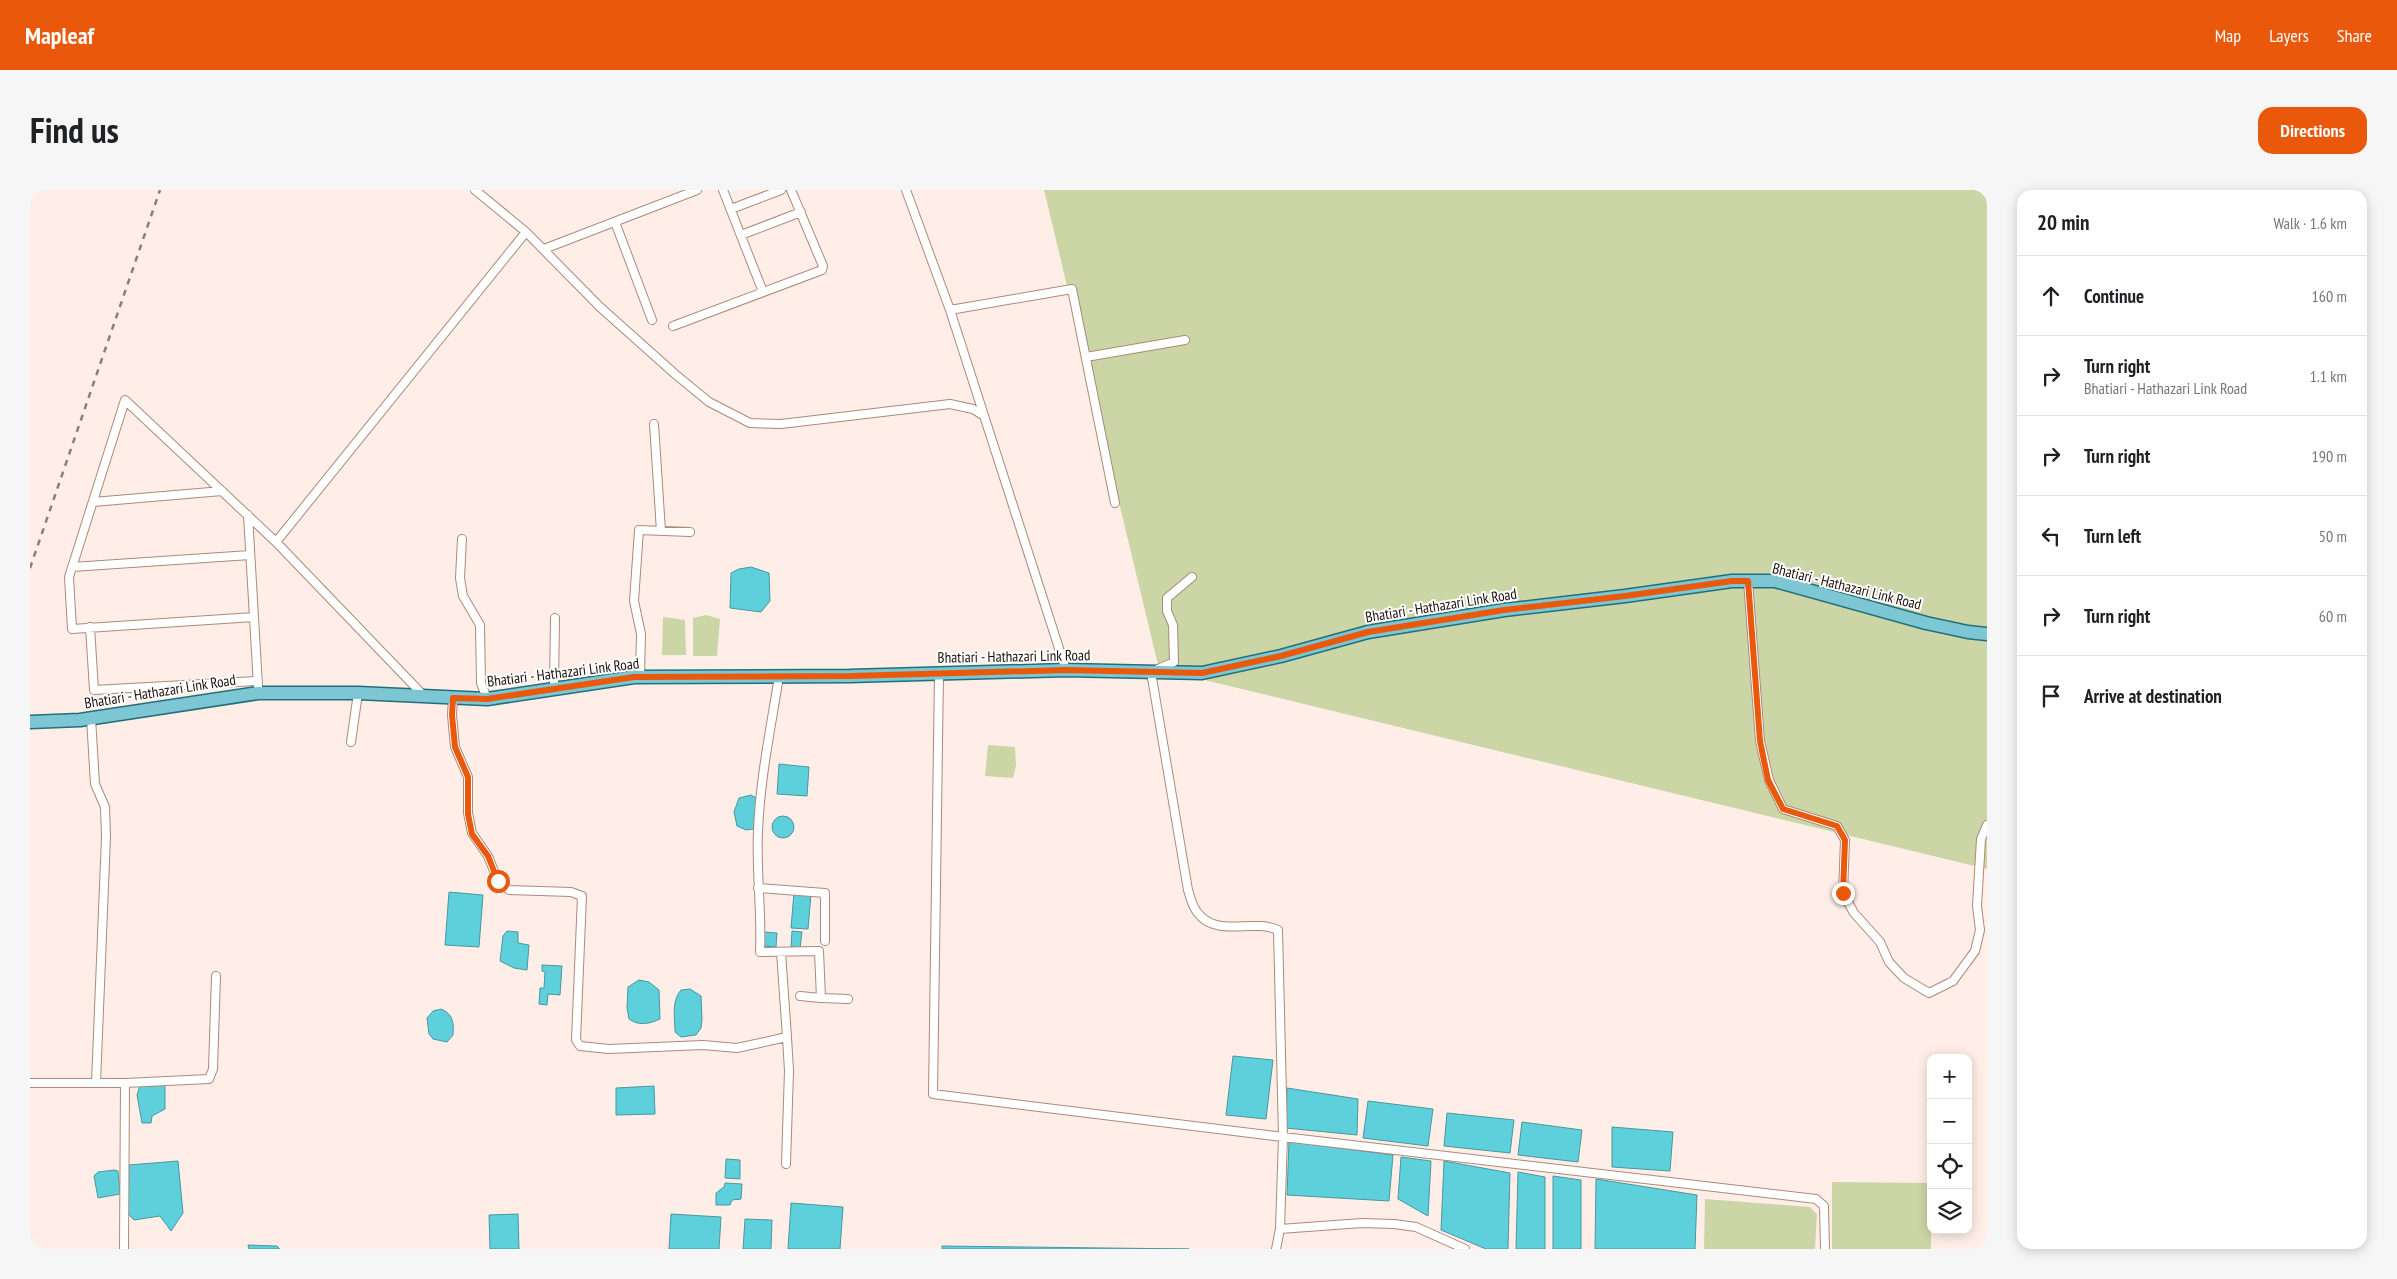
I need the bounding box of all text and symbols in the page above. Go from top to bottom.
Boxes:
text: Mapleaf [25,20,94,51]
text: Map [2215,24,2241,47]
text: Layers [2269,24,2309,47]
text: Share [2337,24,2372,47]
text: Find us [30,107,119,153]
button: Directions [2258,107,2367,154]
text: 20 min [2037,209,2089,236]
text: Walk · 1.6 km [2273,213,2347,233]
icon: ahead [2037,282,2065,310]
text: Continue [2084,284,2144,308]
text: 160 m [2312,286,2347,306]
text: Turn right [2084,354,2150,378]
icon: right [2037,362,2065,390]
text: 1.1 km [2310,366,2347,386]
text: Bhatiari - Hathazari Link Road [2084,378,2247,398]
icon: right [2037,442,2065,470]
text: Turn right [2084,444,2150,468]
text: 190 m [2312,446,2347,466]
icon: left [2037,522,2065,550]
text: Turn left [2084,524,2141,548]
text: 50 m [2319,526,2347,546]
street label: Bhatiari - Hathazari Link Road [1770,558,1924,614]
street label: Bhatiari - Hathazari Link Road [1364,584,1518,626]
icon: right [2037,602,2065,630]
text: Turn right [2084,604,2150,628]
text: 60 m [2319,606,2347,626]
street label: Bhatiari - Hathazari Link Road [937,645,1091,667]
street label: Bhatiari - Hathazari Link Road [486,653,640,691]
street label: Bhatiari - Hathazari Link Road [83,670,237,712]
icon: arrive [2037,682,2065,710]
text: Arrive at destination [2084,684,2222,708]
route start [487,870,510,893]
route end [1832,882,1855,905]
map controls [1927,1054,1972,1234]
button: + [1927,1054,1972,1099]
button: − [1927,1099,1972,1144]
button: locate [1927,1144,1972,1189]
button: layers [1927,1189,1972,1234]

